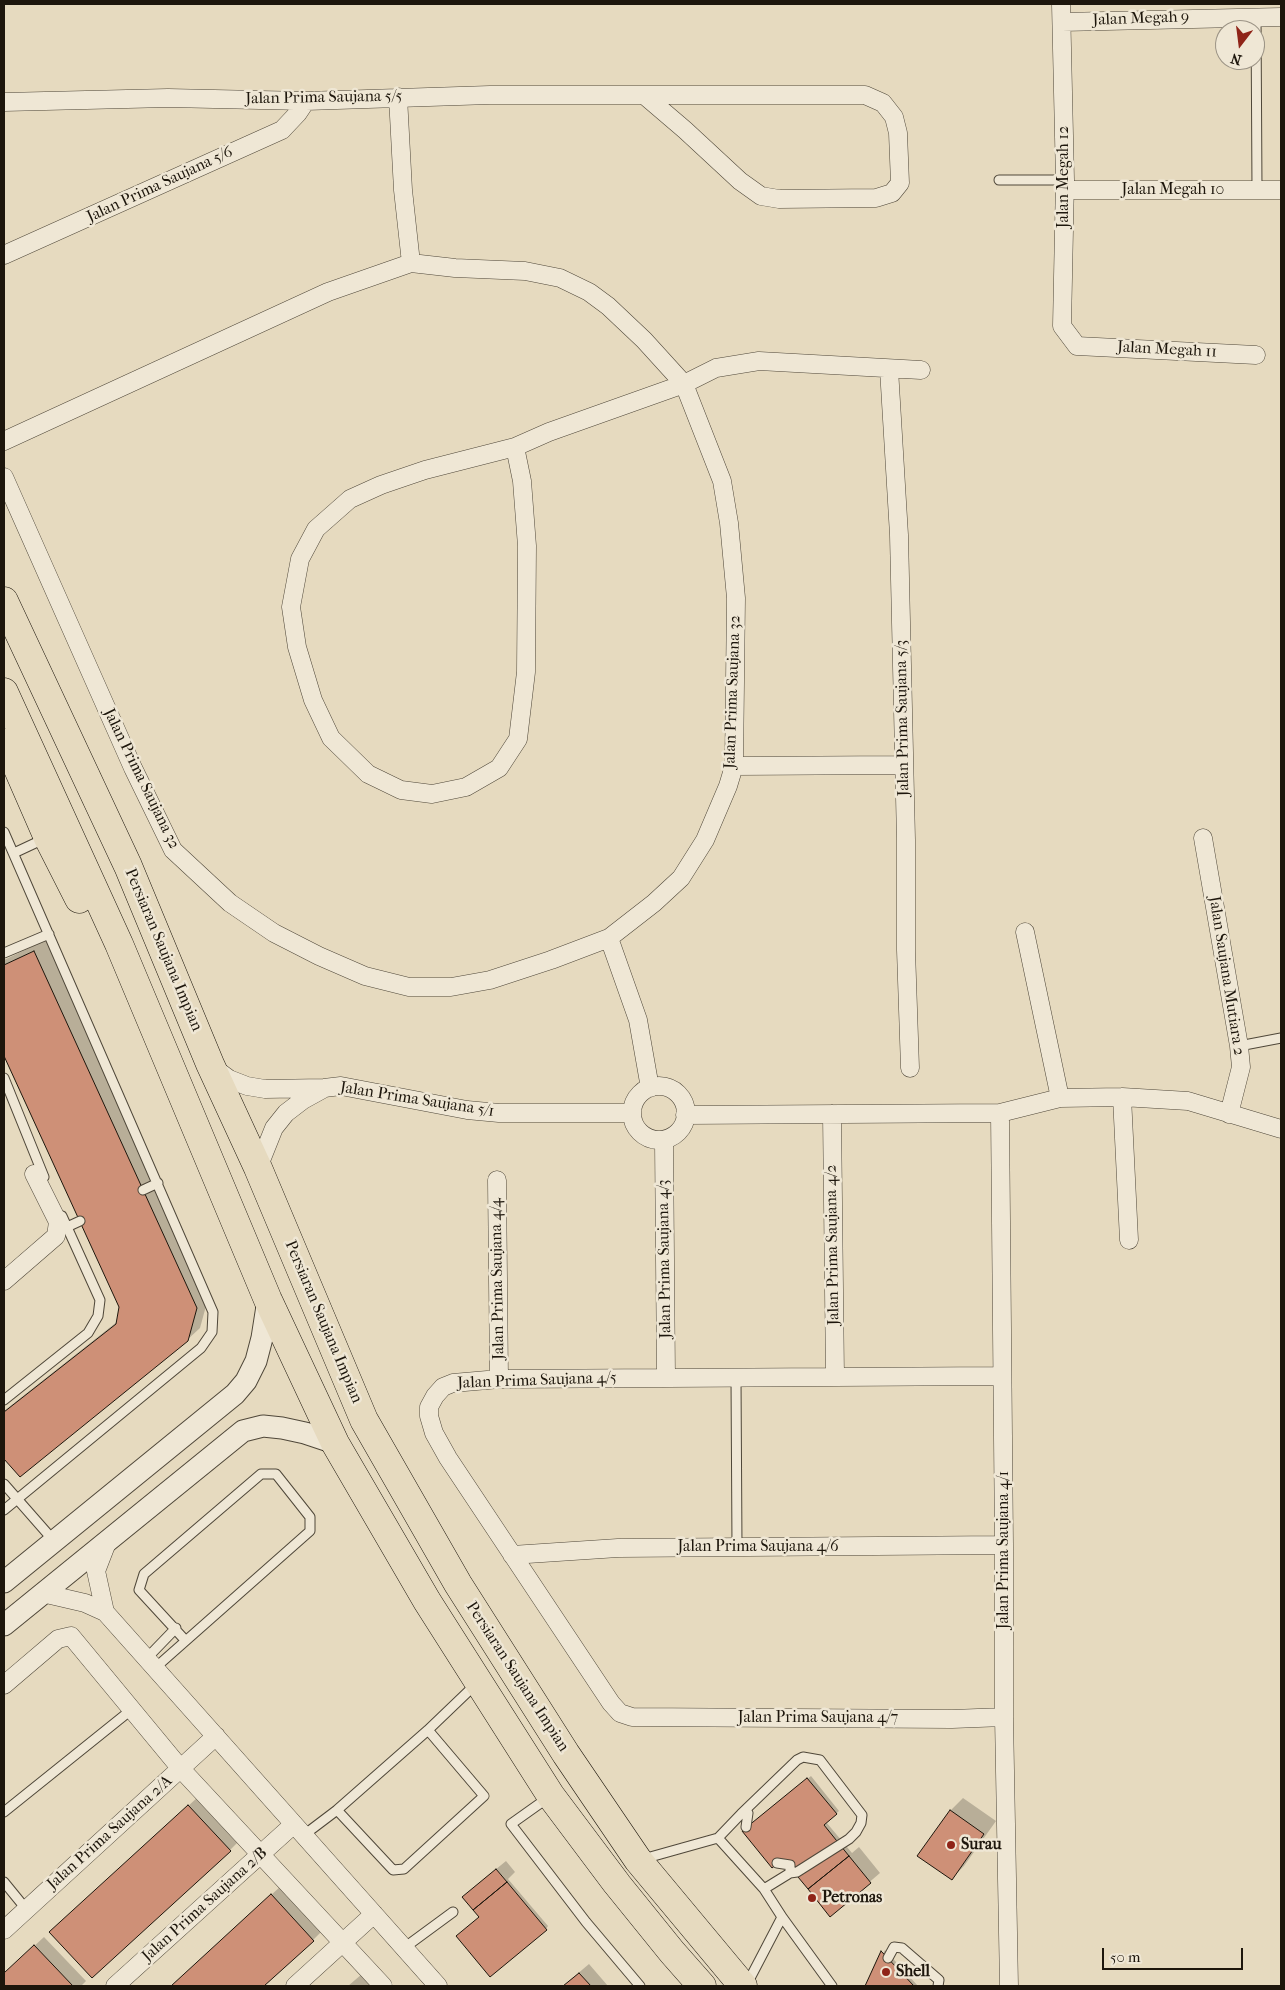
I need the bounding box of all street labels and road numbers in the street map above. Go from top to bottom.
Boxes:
street label: Jalan Megah 9 [1092,8,1190,30]
street label: Jalan Prima Saujana 5/5 [245,87,403,109]
street label: Jalan Megah 12 [1054,126,1074,228]
street label: Jalan Prima Saujana 5/6 [84,143,236,227]
street label: Jalan Megah 10 [1122,180,1224,200]
street label: Jalan Megah 11 [1117,338,1217,362]
street label: Jalan Prima Saujana 32 [721,615,745,769]
street label: Jalan Prima Saujana 5/3 [892,640,914,796]
street label: Jalan Prima Saujana 32 [99,706,183,852]
street label: Persiaran Saujana Impian [120,866,206,1034]
street label: Jalan Saujana Mutiara 2 [1204,895,1248,1057]
street label: Jalan Prima Saujana 5/1 [339,1078,495,1122]
street label: Jalan Prima Saujana 4/2 [822,1164,844,1326]
street label: Jalan Prima Saujana 4/3 [654,1179,676,1339]
street label: Jalan Prima Saujana 4/4 [487,1198,509,1360]
street label: Persiaran Saujana Impian [280,1238,366,1406]
street label: Jalan Prima Saujana 4/5 [457,1369,617,1393]
street label: Jalan Prima Saujana 4/1 [994,1471,1014,1629]
street label: Jalan Prima Saujana 4/6 [677,1537,839,1557]
street label: Persiaran Saujana Impian [461,1598,573,1756]
street label: Jalan Prima Saujana 4/7 [738,1708,898,1728]
street label: Jalan Prima Saujana 2/A [43,1772,177,1894]
street label: Jalan Prima Saujana 2/B [138,1844,272,1966]

